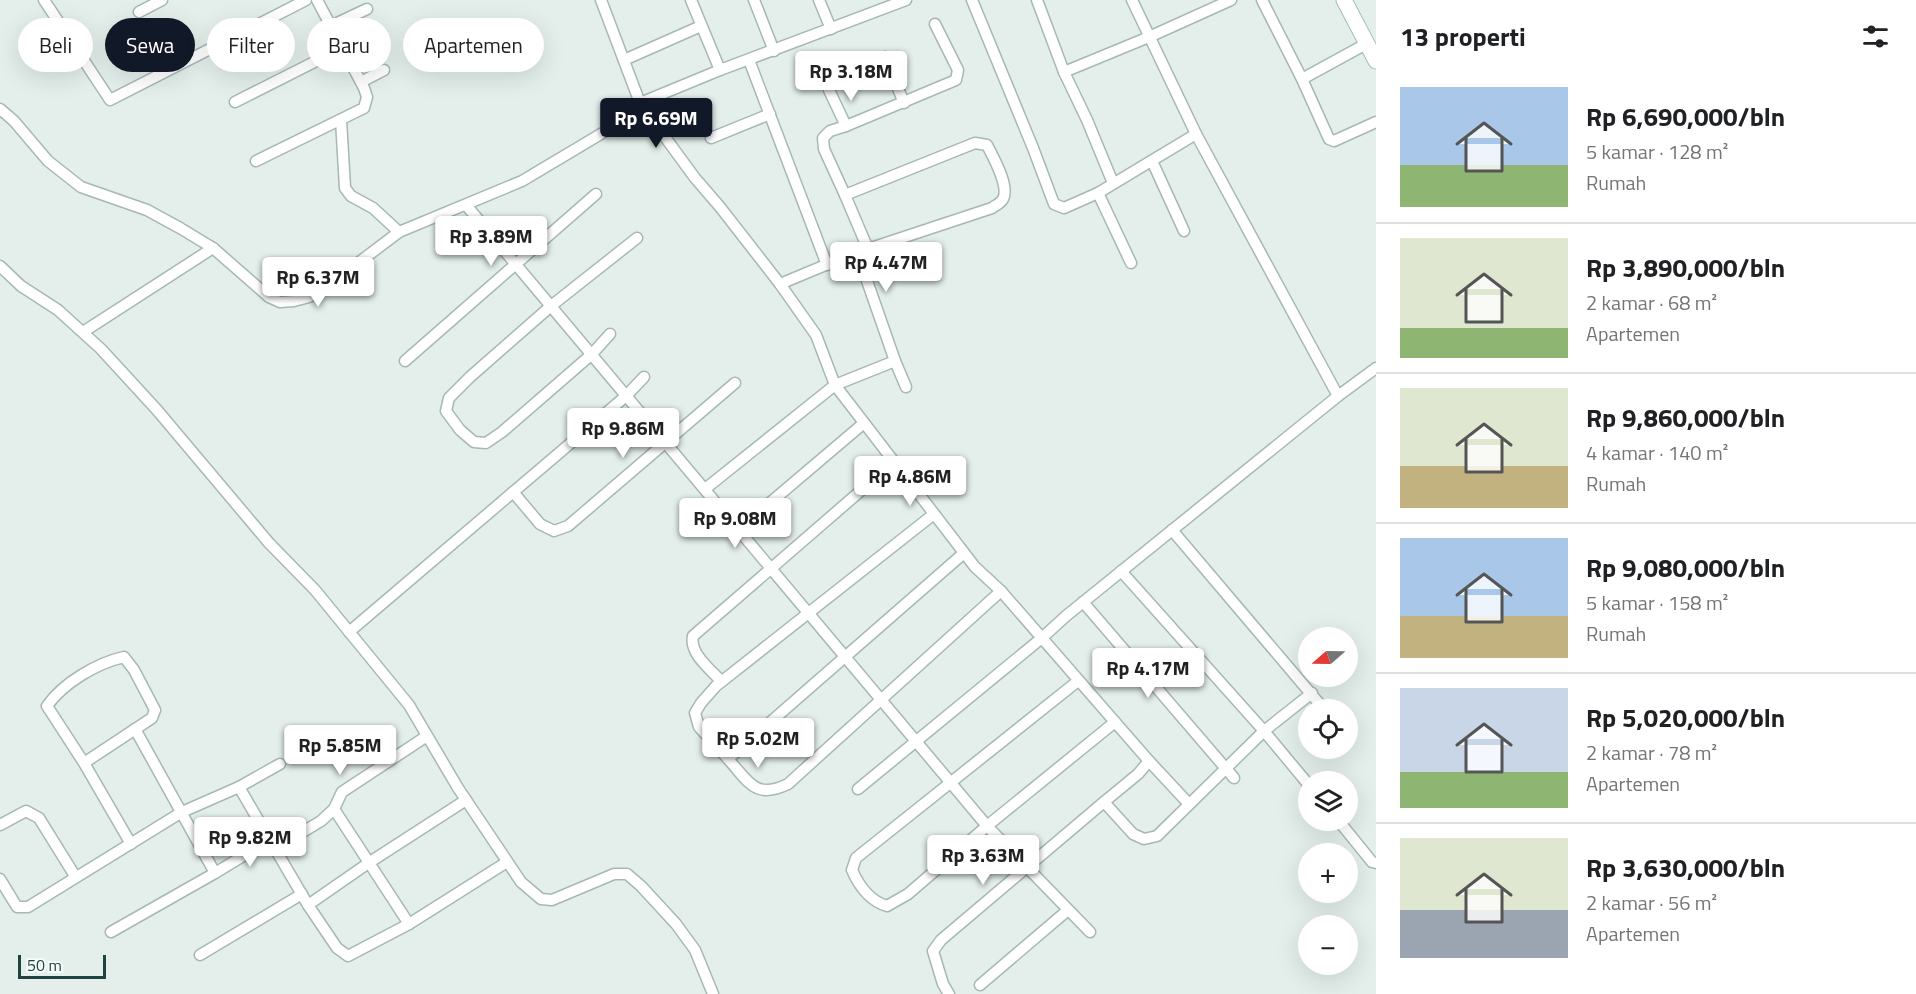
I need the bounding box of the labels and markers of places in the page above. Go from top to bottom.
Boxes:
pin: Rp 3.18M [789,51,913,102]
pin: Rp 6.69M [594,98,718,149]
pin: Rp 3.89M [429,216,553,267]
pin: Rp 4.47M [824,242,948,293]
pin: Rp 6.37M [256,257,380,308]
pin: Rp 9.86M [561,408,685,459]
pin: Rp 4.86M [848,456,972,507]
pin: Rp 9.08M [673,498,797,549]
pin: Rp 4.17M [1086,648,1210,699]
pin: Rp 5.02M [696,718,820,769]
pin: Rp 5.85M [278,725,402,776]
pin: Rp 9.82M [188,817,312,868]
pin: Rp 3.63M [921,835,1045,886]

